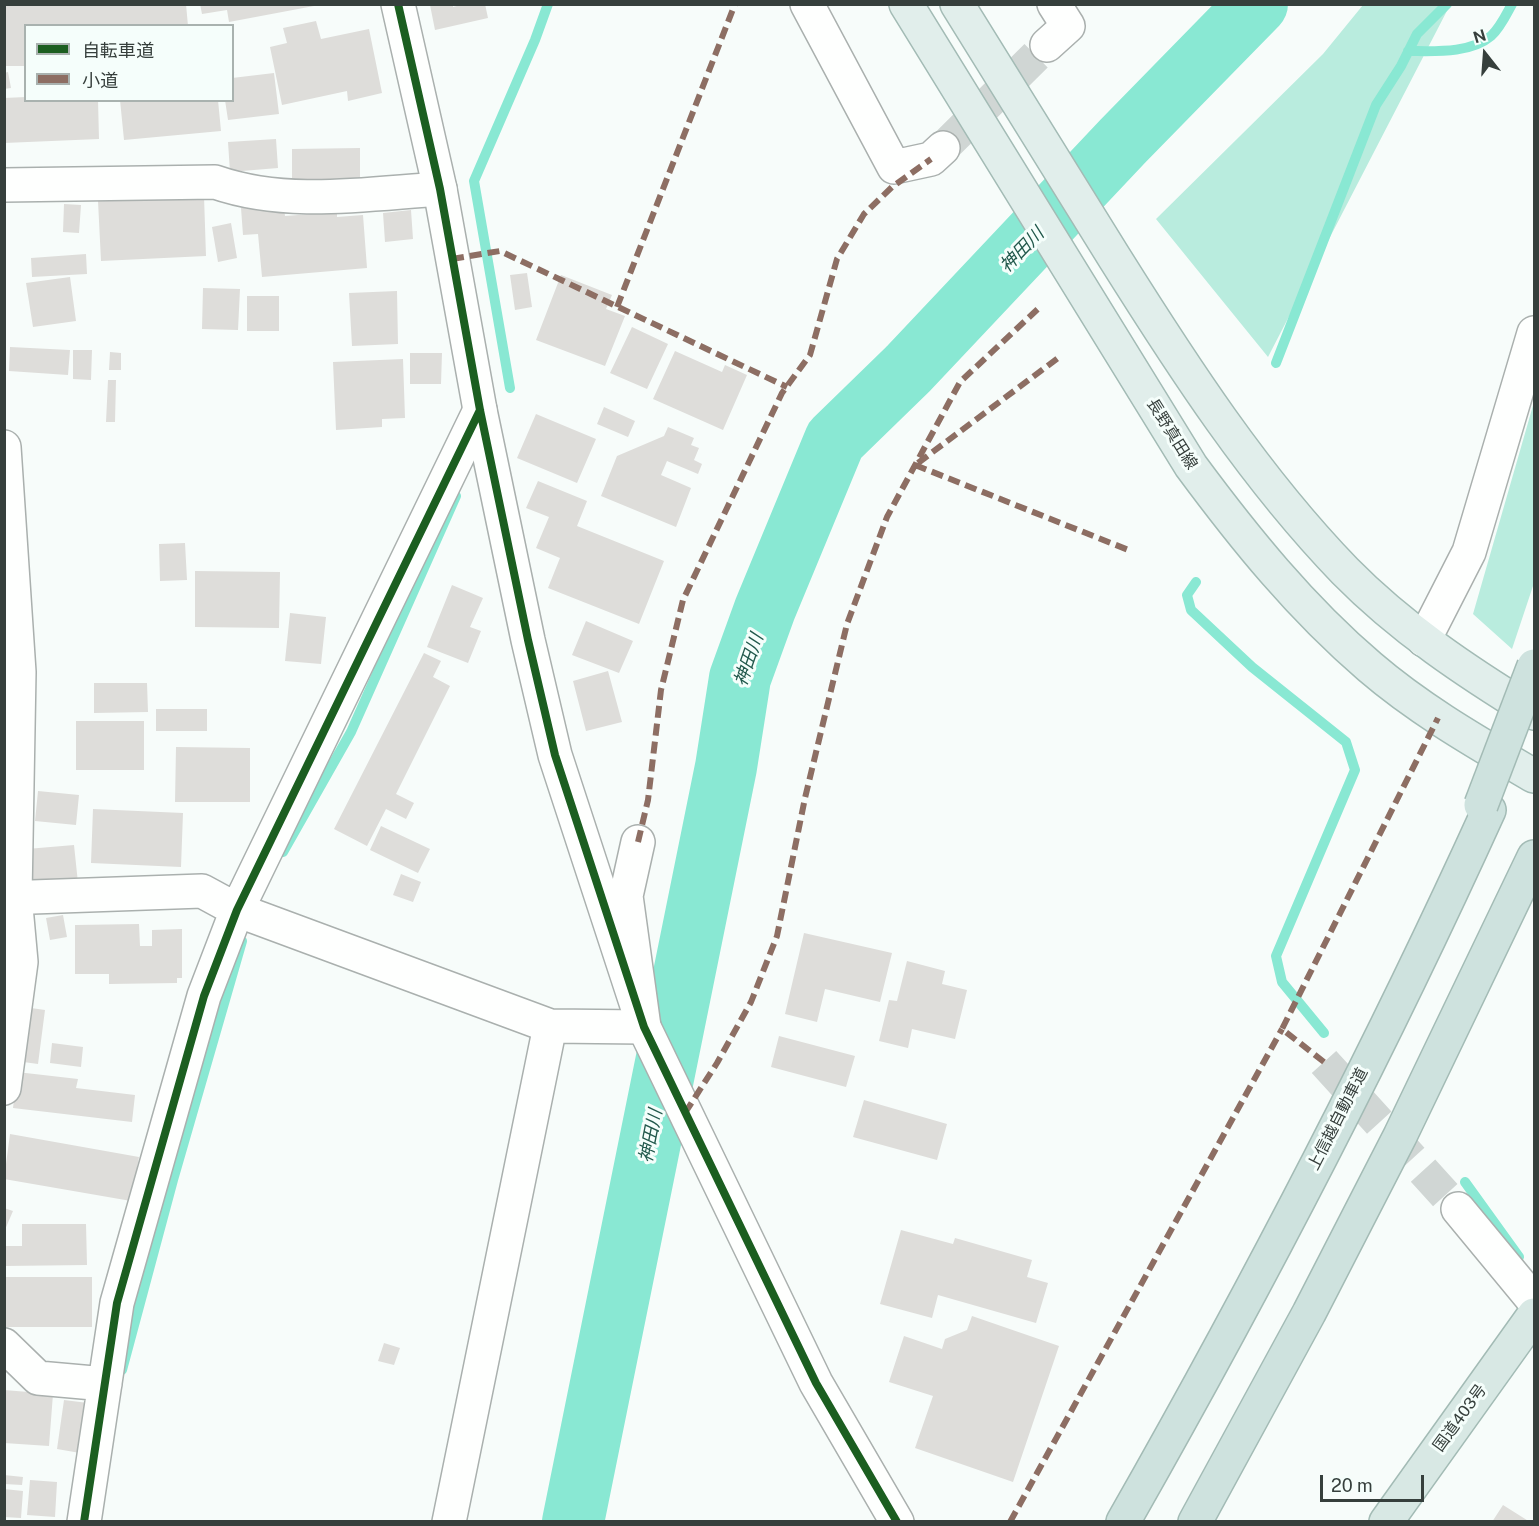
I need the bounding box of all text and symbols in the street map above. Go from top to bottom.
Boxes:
legend [24,24,234,102]
north arrow [1455,24,1515,84]
text: N [1471,25,1488,47]
text: 自転車道 [82,40,154,61]
text: 小道 [82,70,118,91]
water label: 神田川 [995,223,1049,277]
street label: 長野真田線 [1143,395,1201,473]
water label: 神田川 [730,631,768,689]
street label: 上信越自動車道 [1304,1065,1372,1173]
water label: 神田川 [635,1107,667,1165]
street label: 国道403号 [1429,1381,1491,1455]
scale bar [1323,1463,1426,1501]
text: 20 m [1331,1475,1373,1496]

